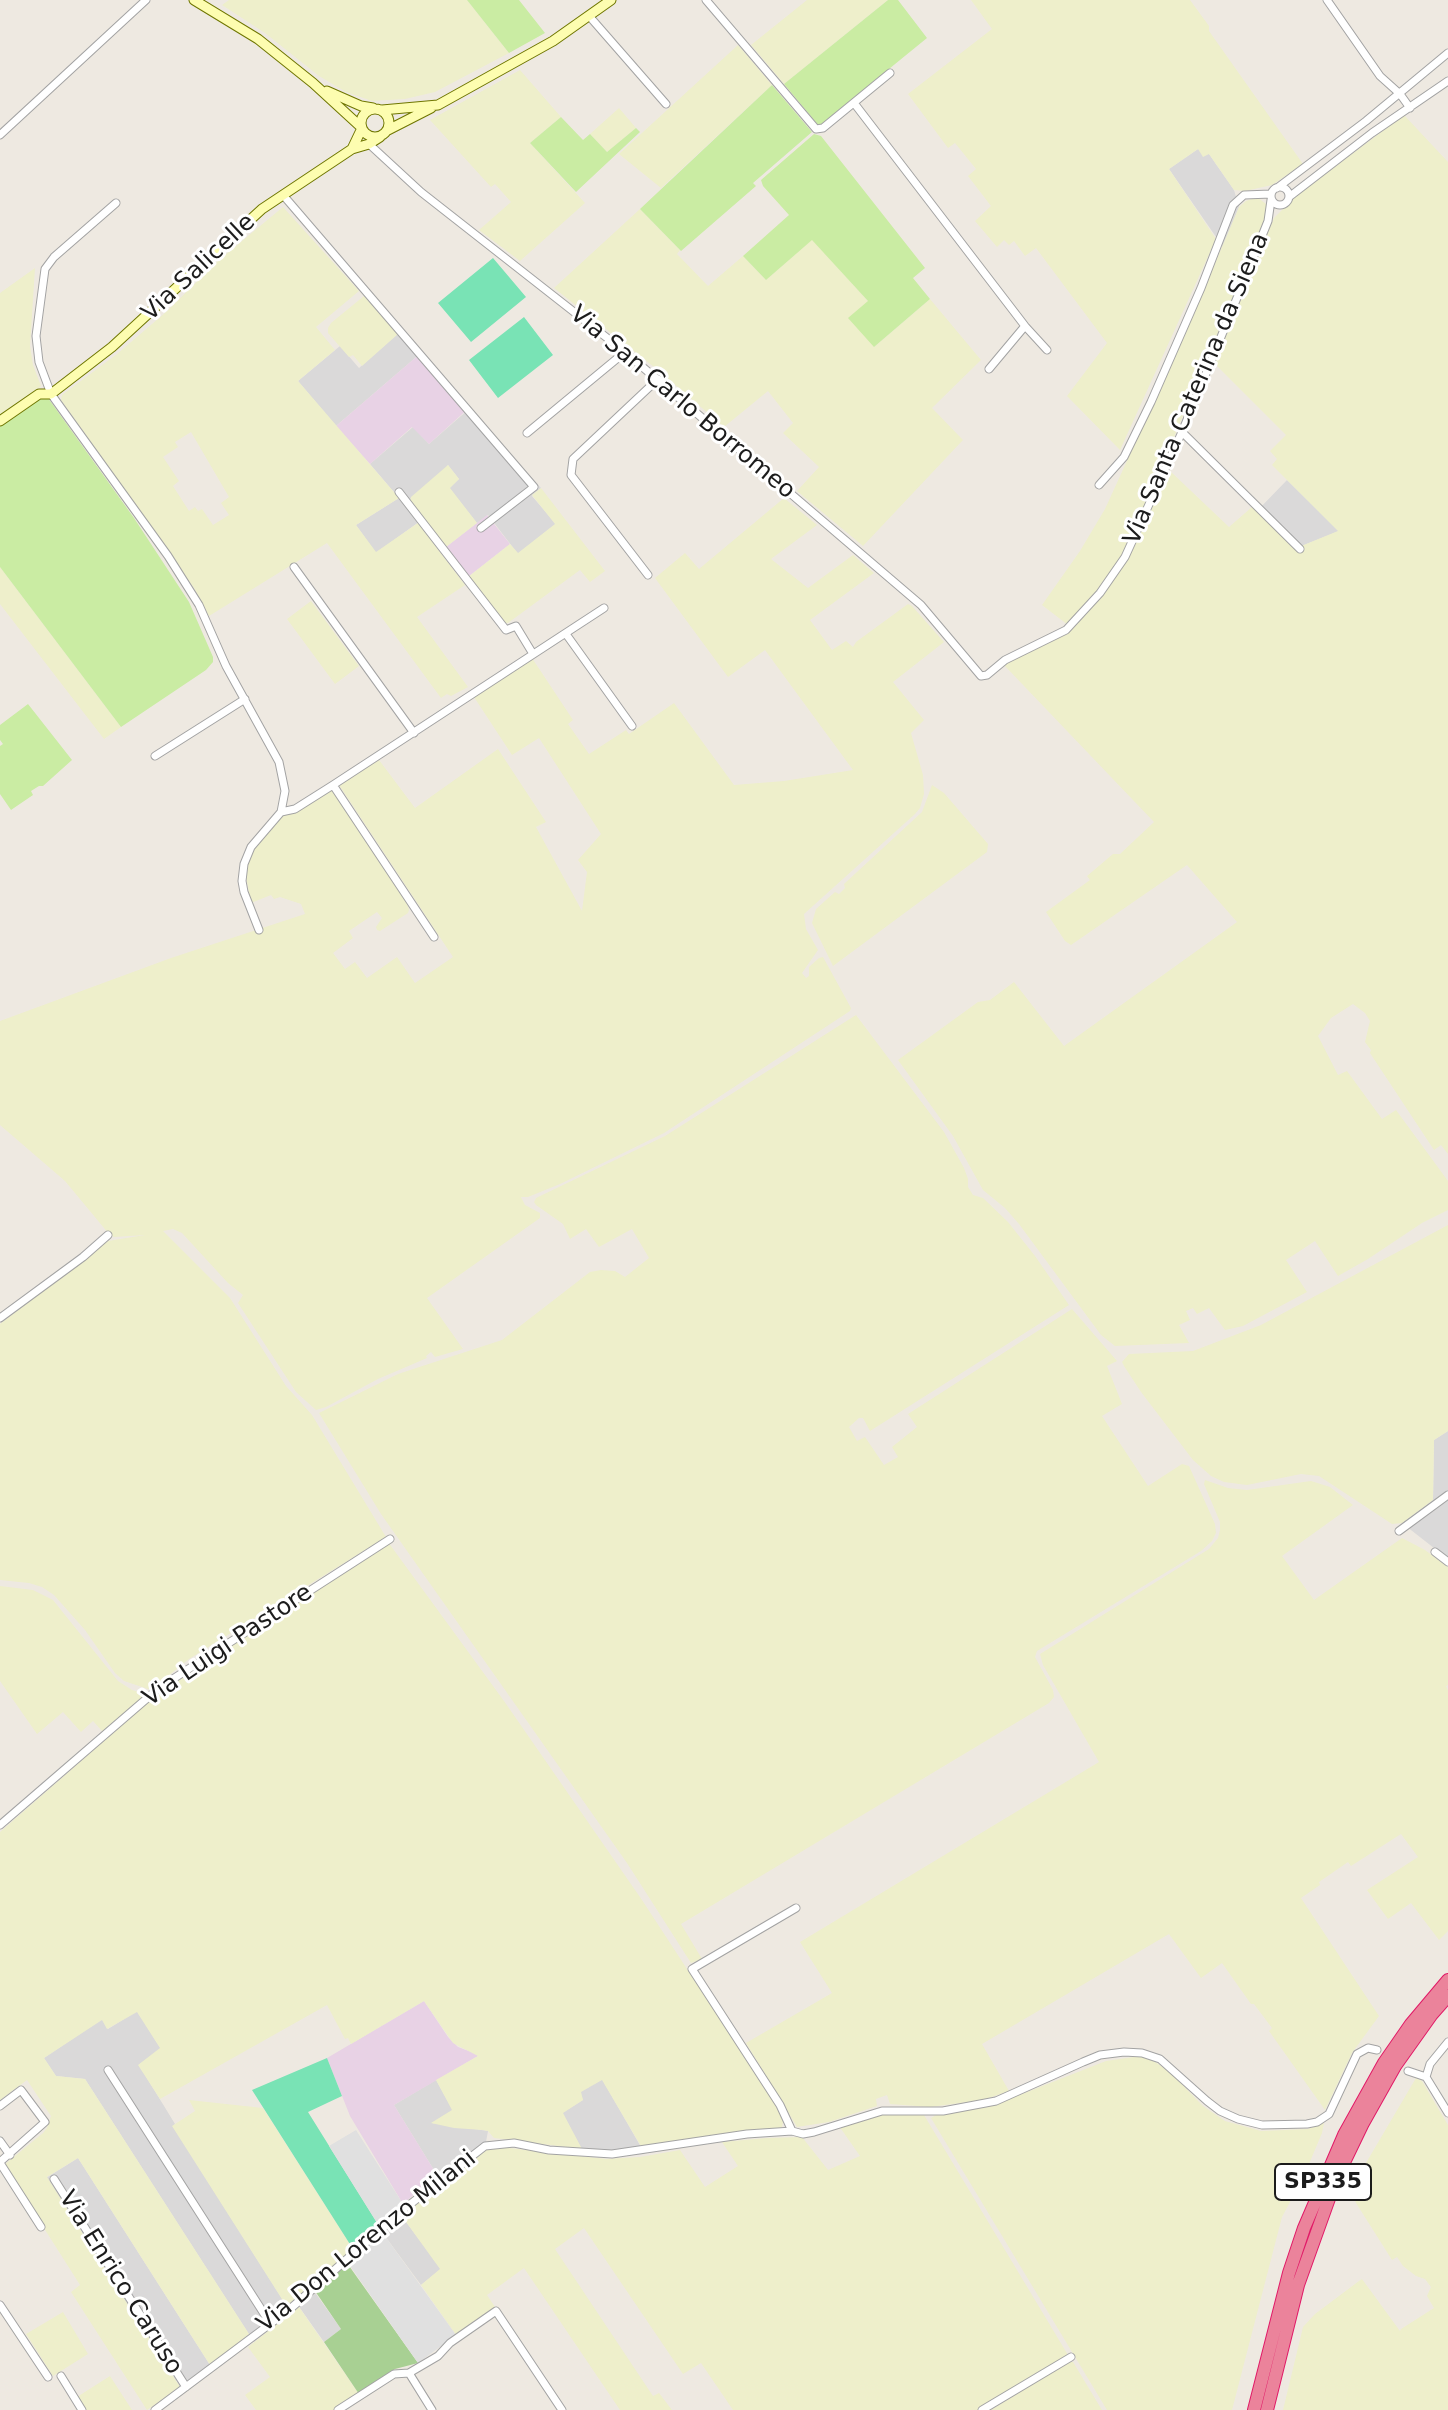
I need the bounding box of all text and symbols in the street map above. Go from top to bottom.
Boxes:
street label: Via Salicelle [136,208,262,328]
street label: Via Santa Caterina da Siena [1118,229,1276,549]
street label: Via San Carlo Borromeo [563,300,801,506]
street label: Via Luigi Pastore [138,1579,318,1713]
street label: Via Don Lorenzo Milani [252,2145,482,2339]
road number: SP335 [1275,2164,1371,2200]
street label: Via Enrico Caruso [52,2186,188,2380]

